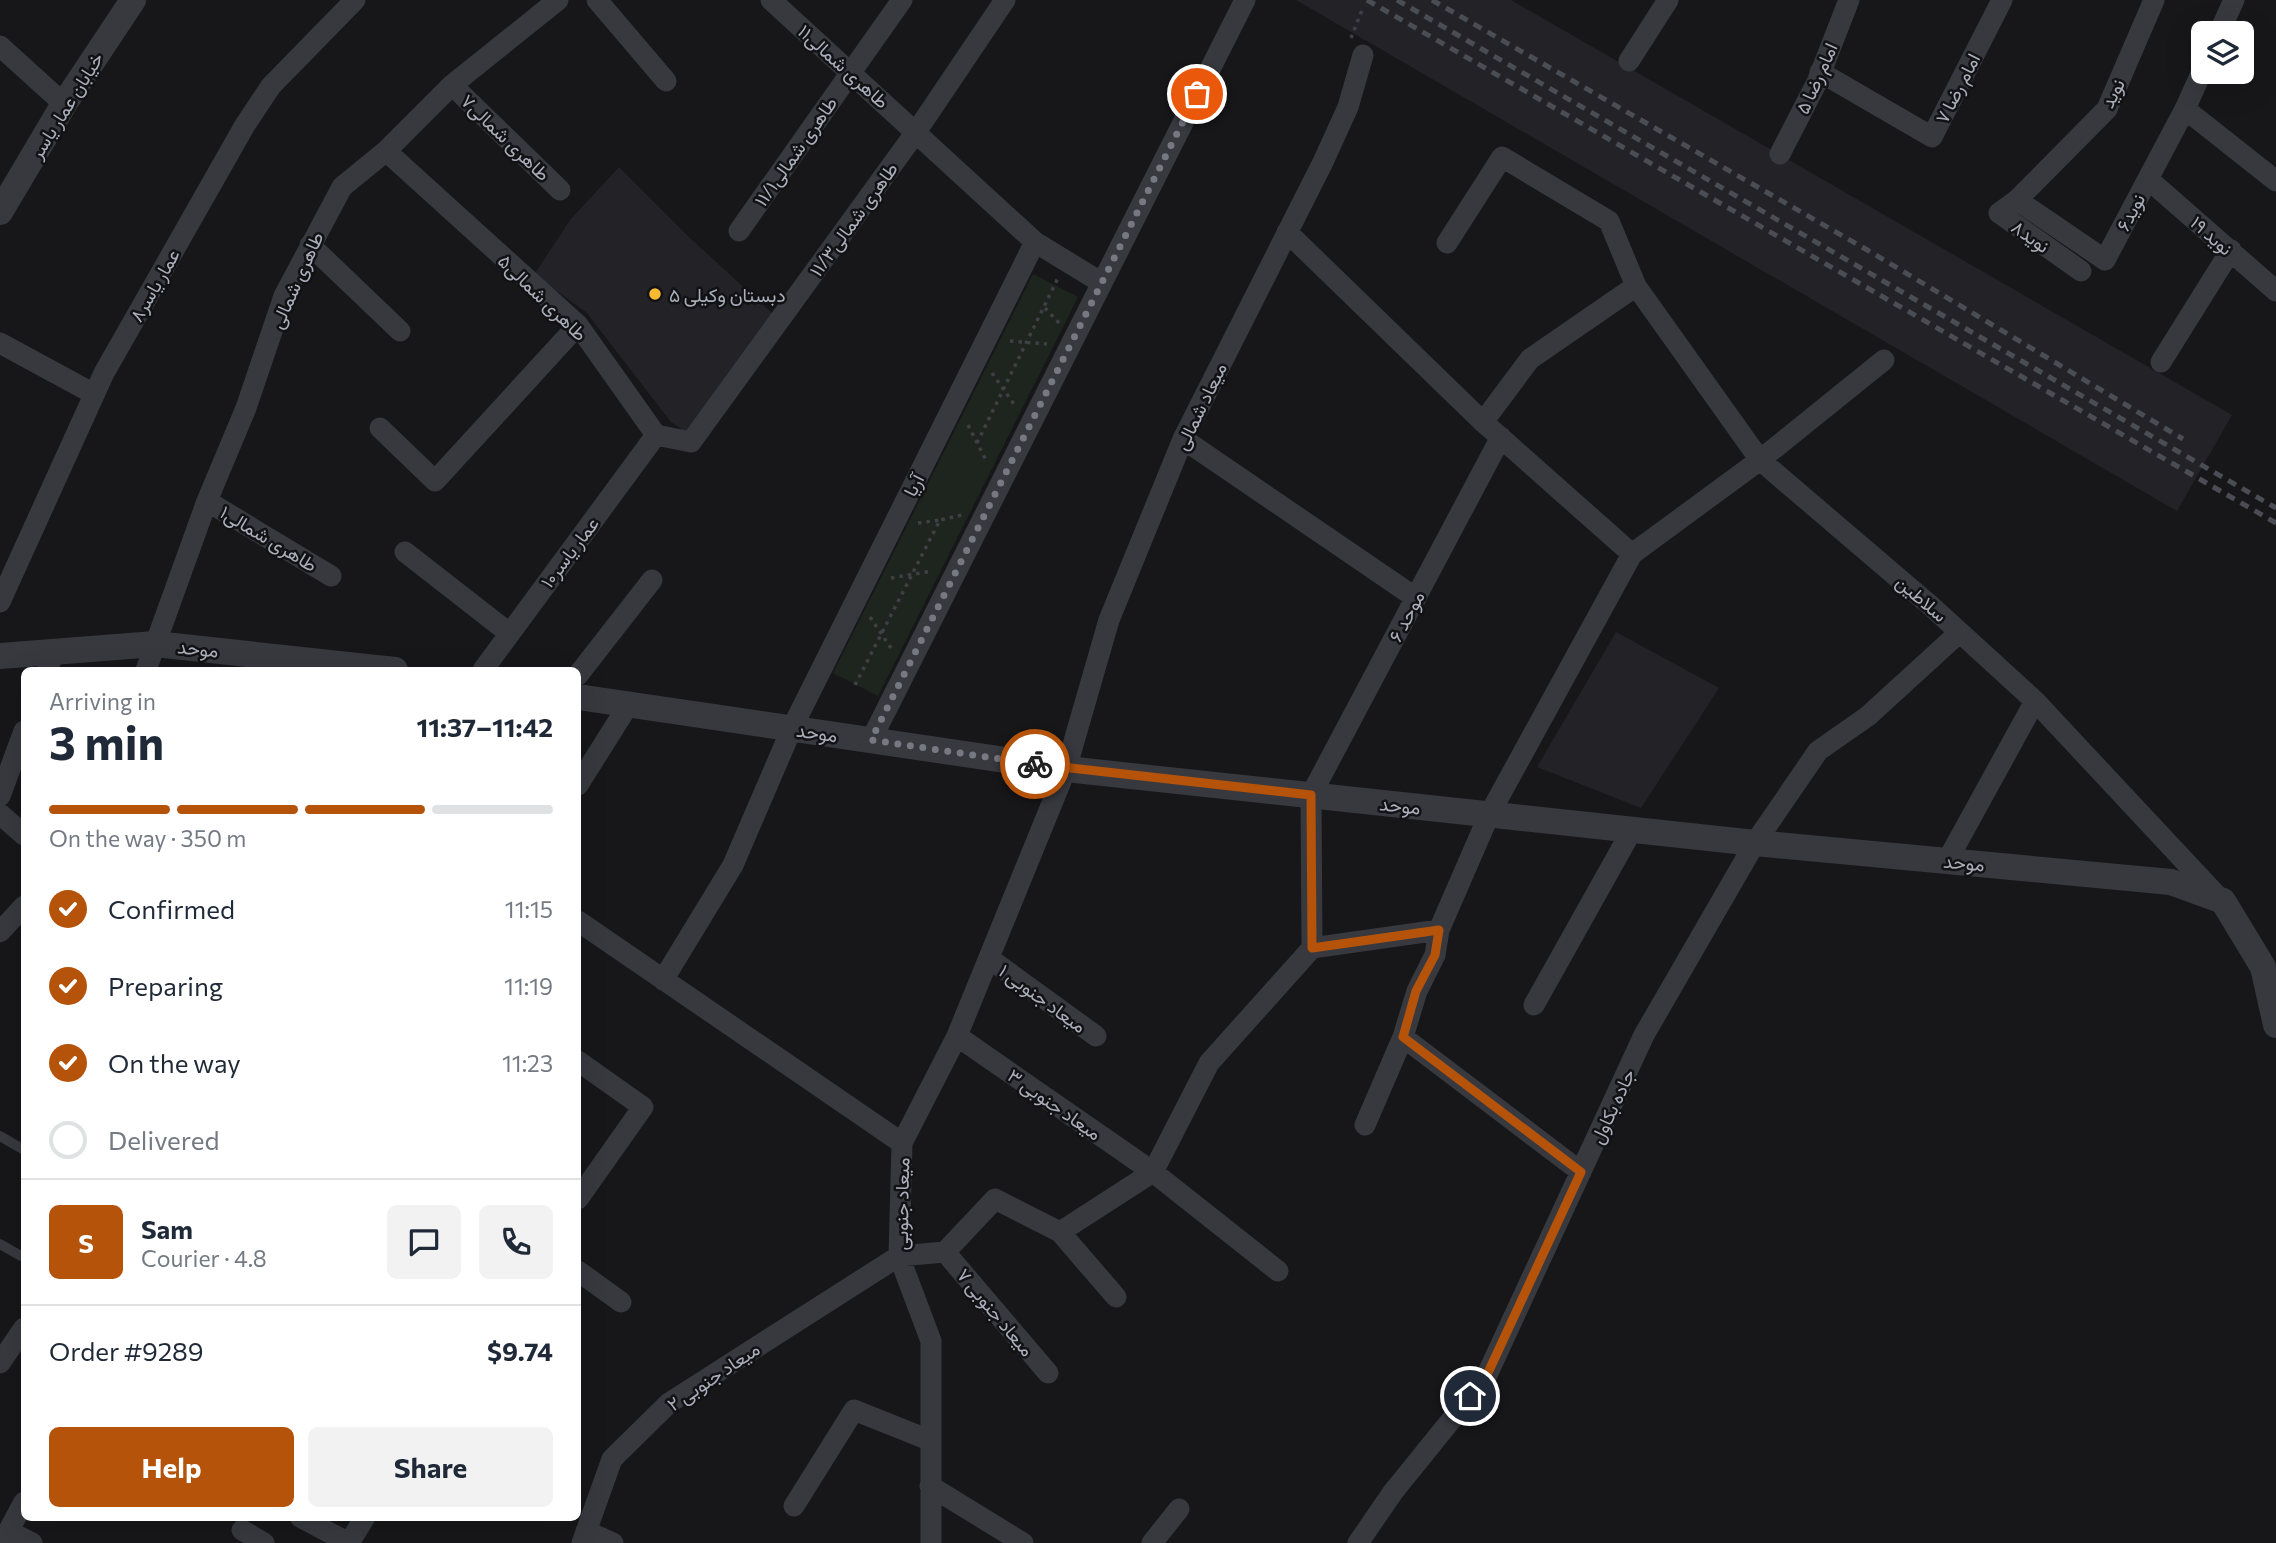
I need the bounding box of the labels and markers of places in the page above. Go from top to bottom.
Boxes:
pin [1167,64,1227,124]
place label: دبستان وکیلی ۵ [669,283,785,307]
marker: دبستان وکیلی ۵ [647,286,663,302]
pin [1440,1366,1500,1426]

